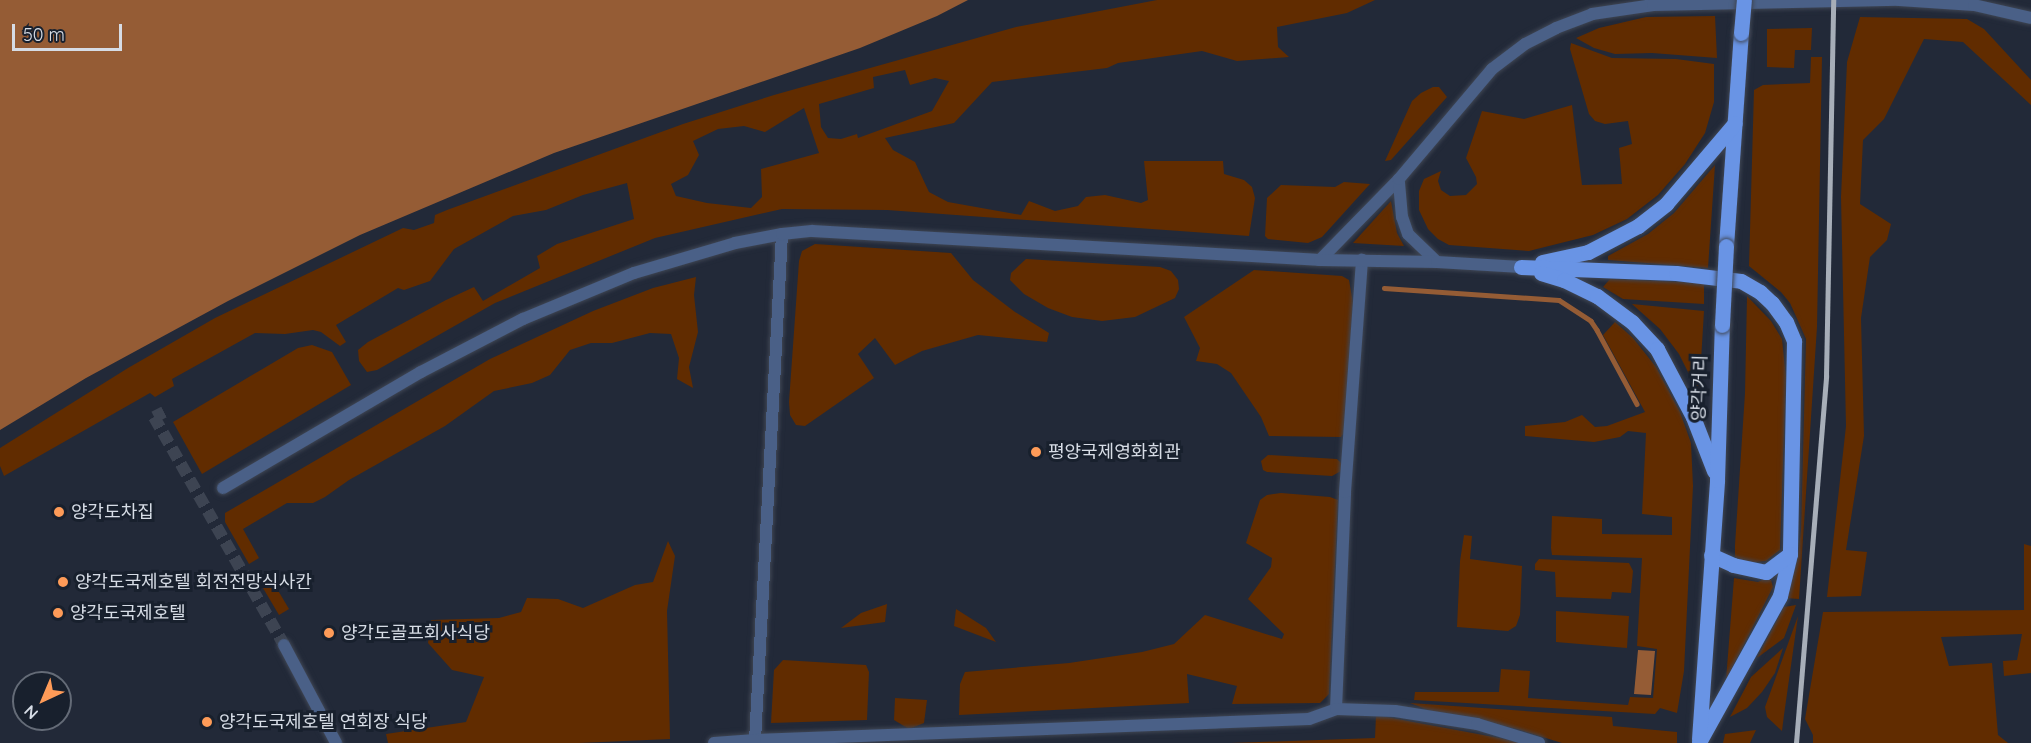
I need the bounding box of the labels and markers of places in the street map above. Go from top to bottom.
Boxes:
place label: 평양국제영화회관 [1048,441,1180,463]
marker: 평양국제영화회관 [1029,445,1043,459]
place label: 양각도차집 [71,501,154,523]
marker: 양각도차집 [52,505,66,519]
place label: 양각도국제호텔 회전전망식사칸 [75,571,312,593]
marker: 양각도국제호텔 회전전망식사칸 [56,575,70,589]
place label: 양각도국제호텔 [70,602,186,624]
marker: 양각도국제호텔 [51,606,65,620]
place label: 양각도골프회사식당 [341,622,490,644]
marker: 양각도골프회사식당 [322,626,336,640]
place label: 양각도국제호텔 연회장 식당 [219,711,428,733]
marker: 양각도국제호텔 연회장 식당 [200,715,214,729]

